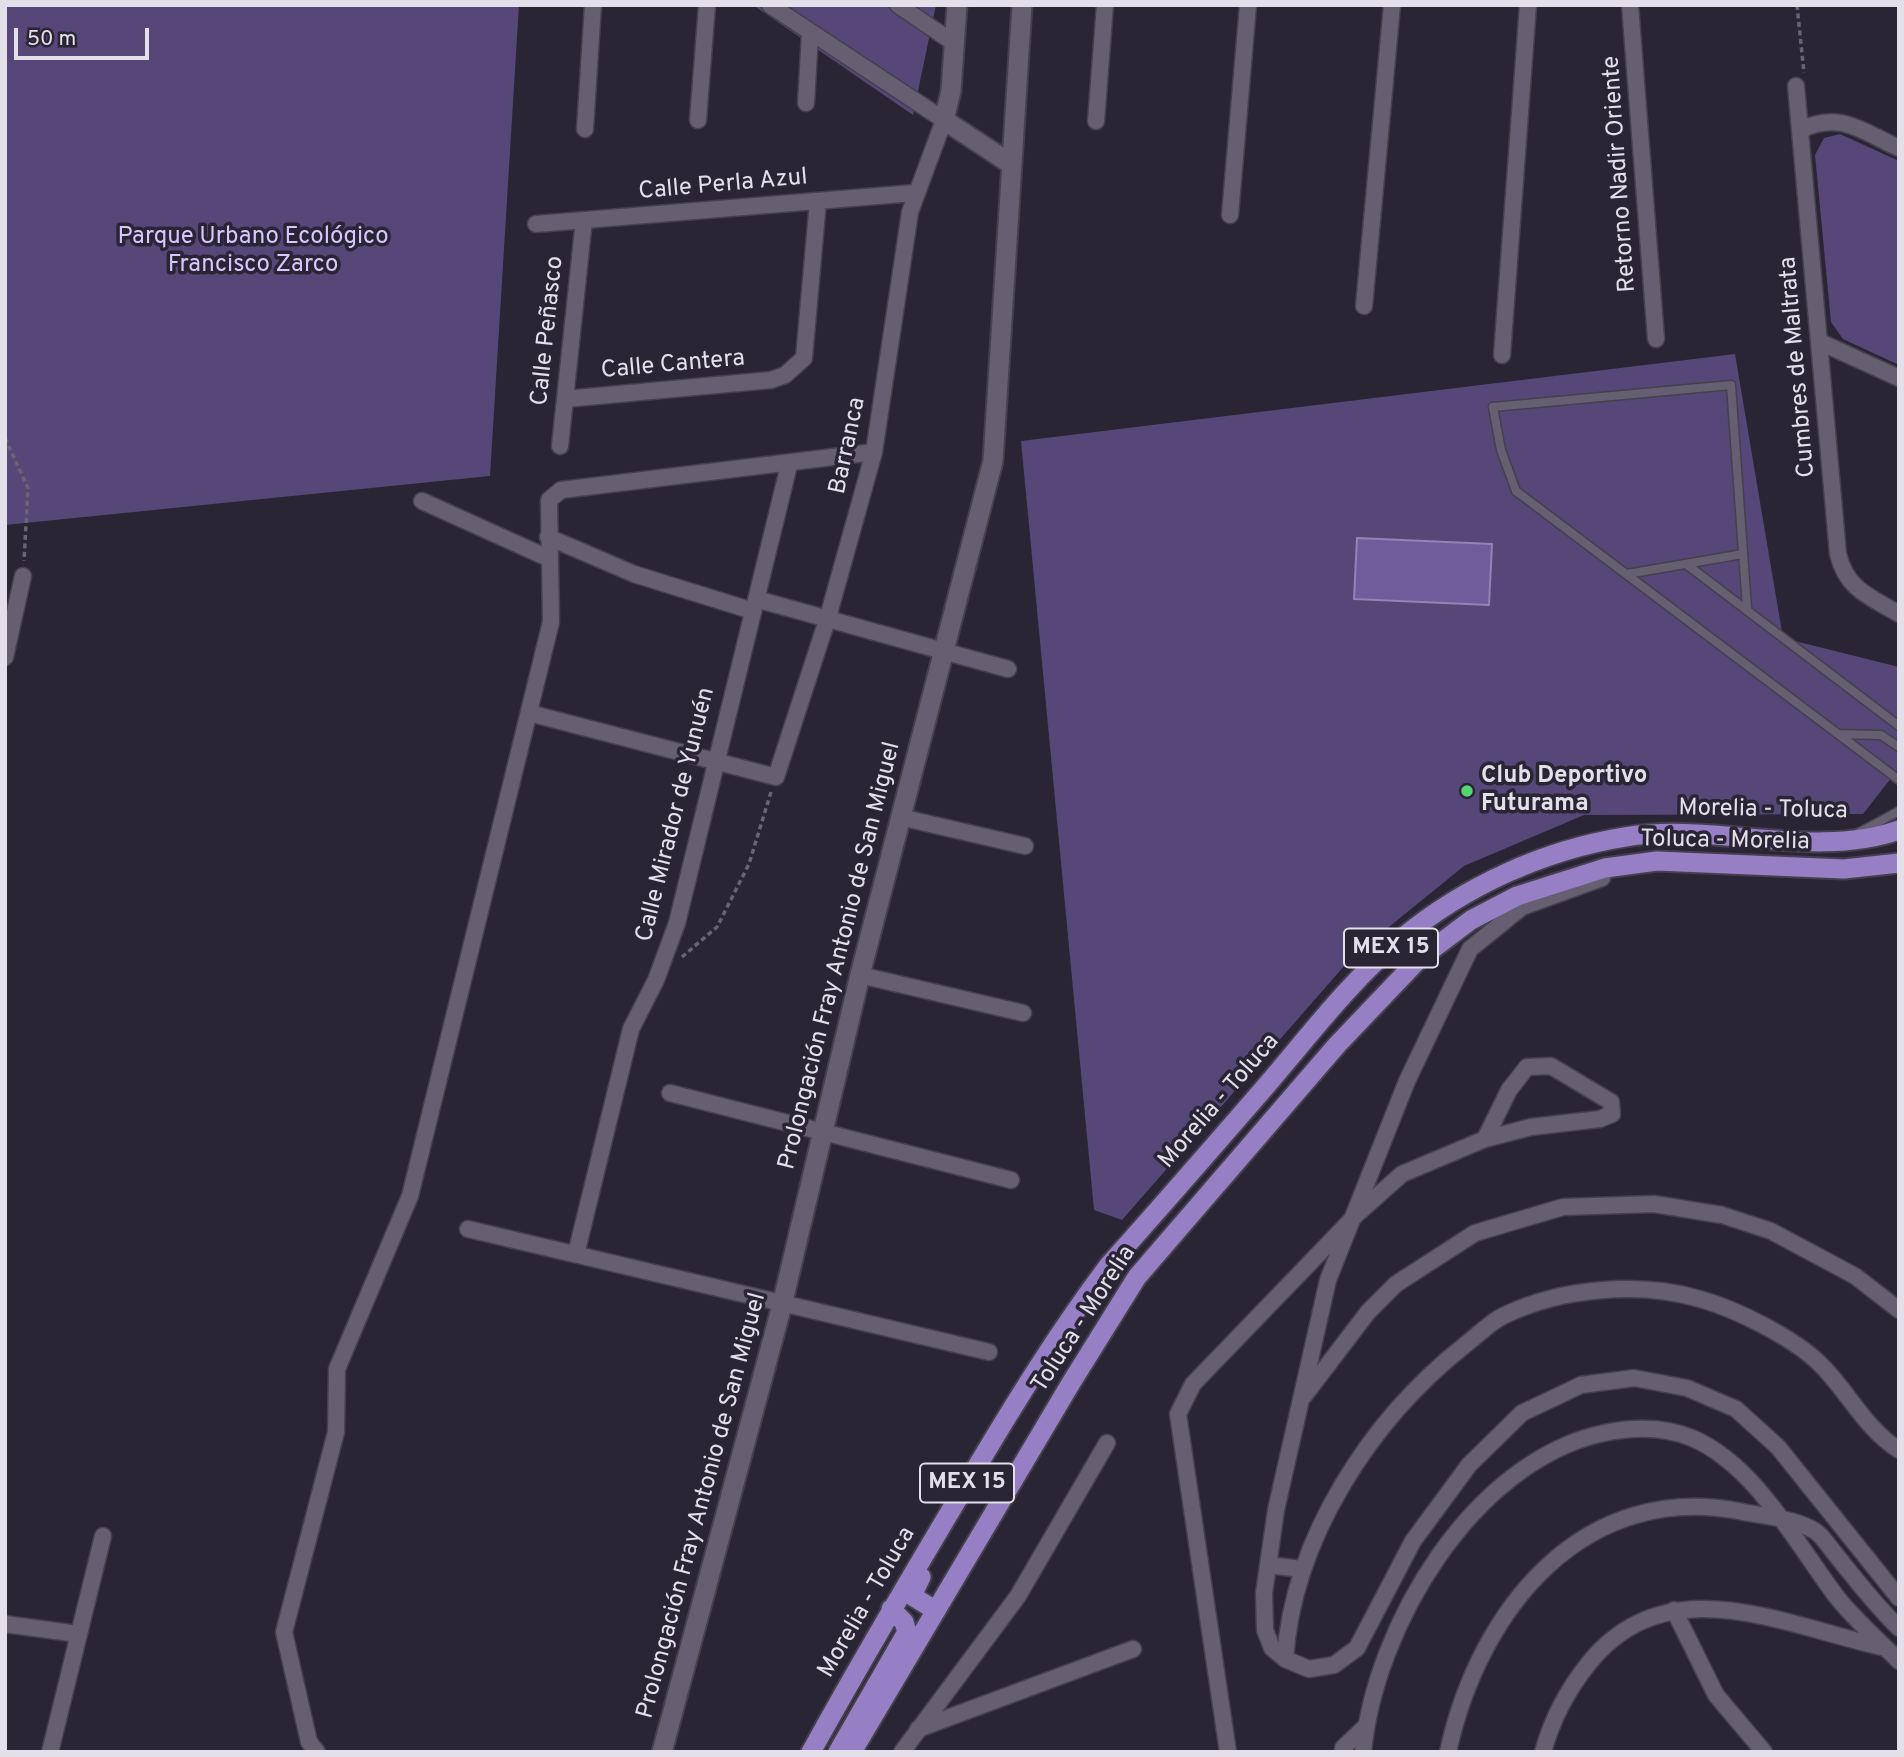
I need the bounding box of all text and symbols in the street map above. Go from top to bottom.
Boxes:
scale bar [18,14,152,58]
text: 50 m [27,26,76,53]
street label: Retorno Nadir Oriente [1598,55,1644,293]
street label: Calle Perla Azul [637,164,809,208]
park label: Parque Urbano Ecológico Francisco Zarco [117,224,389,280]
street label: Calle Peñasco [527,255,571,407]
street label: Cumbres de Maltrata [1775,255,1823,479]
street label: Calle Cantera [600,345,746,387]
street label: Barranca [825,395,873,497]
street label: Calle Mirador de Yunuén [631,685,723,945]
street label: Prolongación Fray Antonio de San Miguel [774,739,908,1173]
place label: Club Deportivo Futurama [1481,763,1647,819]
marker: Club Deportivo Futurama [1459,783,1475,799]
street label: Morelia - Toluca [1678,795,1848,827]
street label: Toluca - Morelia [1640,826,1810,858]
road number: MEX 15 [1344,928,1438,967]
street label: Morelia - Toluca [1154,1029,1286,1175]
street label: Toluca - Morelia [1027,1241,1143,1399]
street label: Prolongación Fray Antonio de San Miguel [632,1290,774,1722]
road number: MEX 15 [920,1464,1014,1502]
street label: Morelia - Toluca [813,1522,923,1684]

